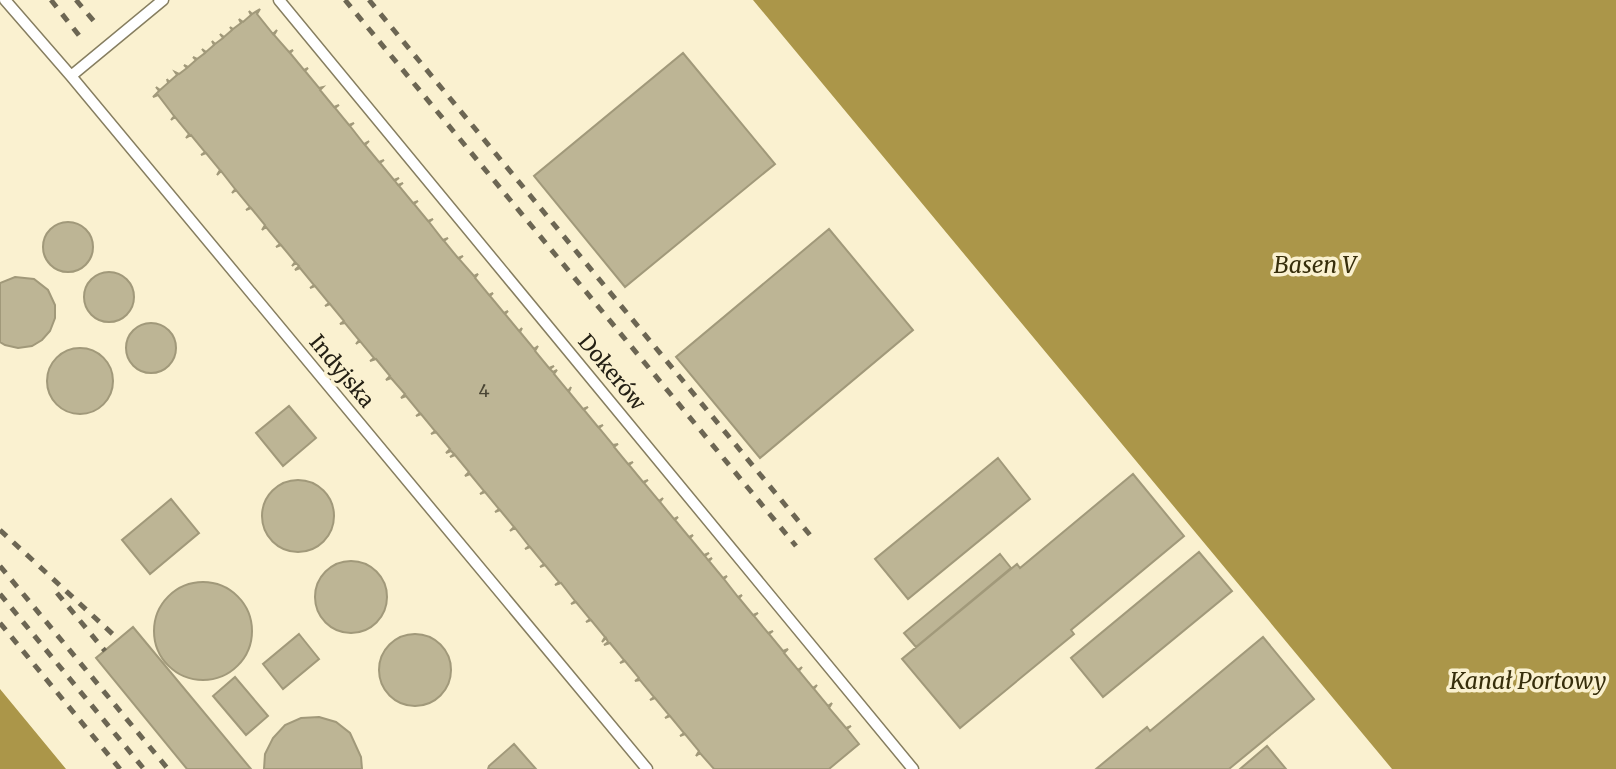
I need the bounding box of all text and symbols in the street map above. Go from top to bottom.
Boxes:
water label: Basen V [1274,250,1358,279]
street label: Indyjska [304,329,380,413]
street label: Dokerów [572,329,652,416]
house number: 4 [478,379,490,402]
water label: Kanał Portowy [1449,666,1606,695]

